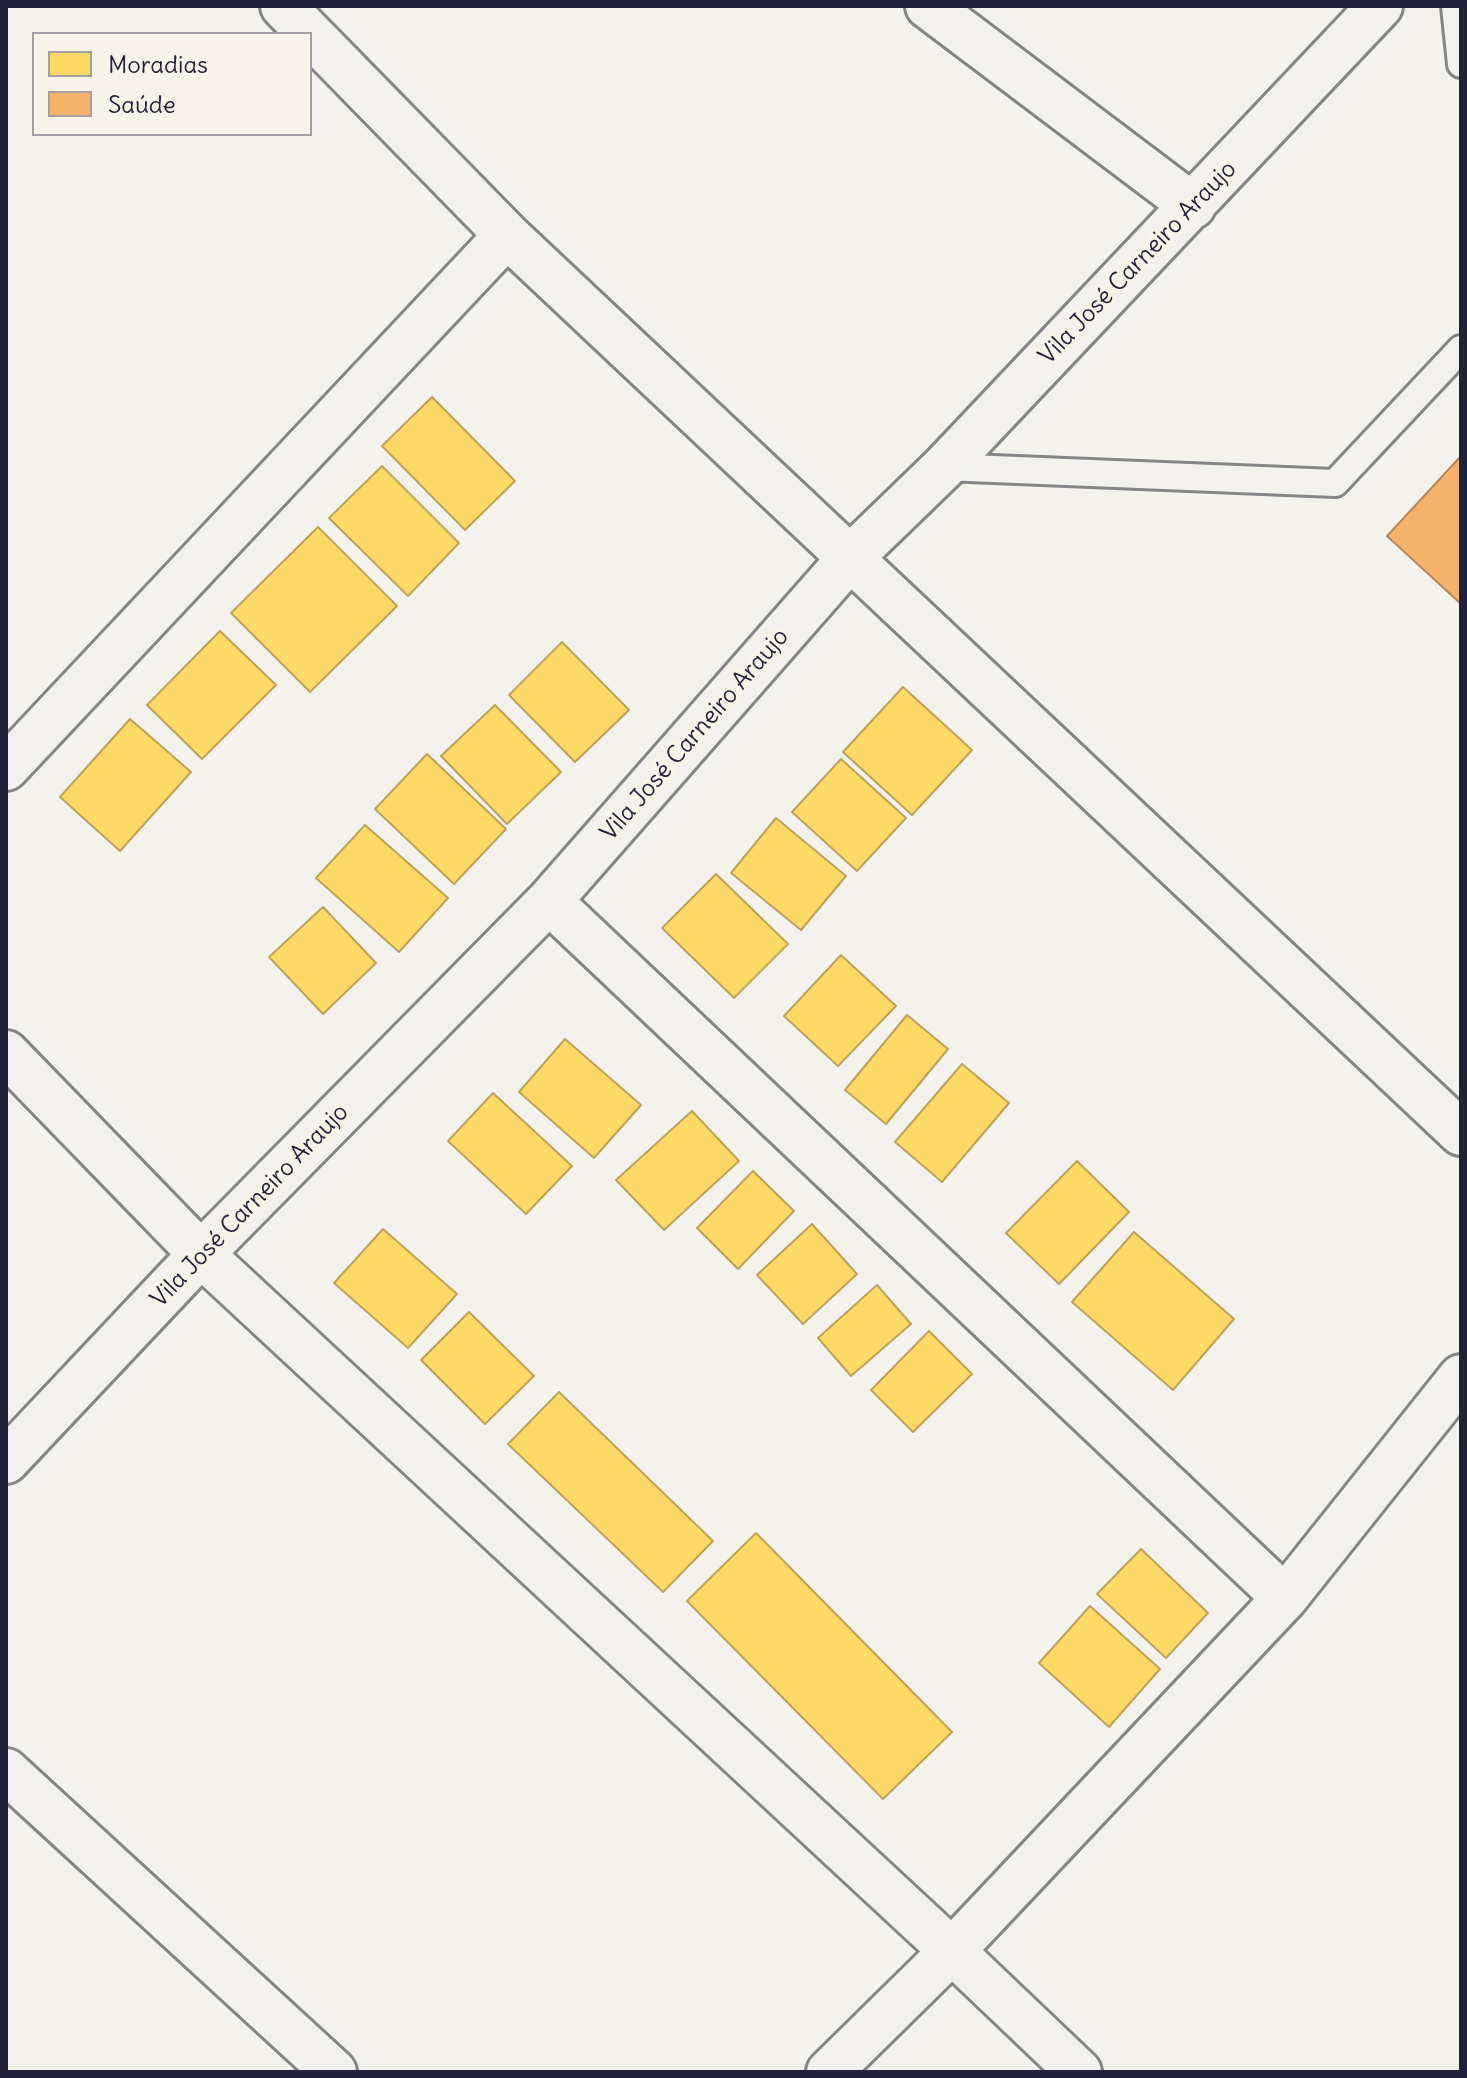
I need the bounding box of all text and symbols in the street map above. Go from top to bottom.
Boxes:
legend [32,32,312,136]
text: Moradias [108,49,208,79]
text: Saúde [108,89,176,119]
street label: Vila José Carneiro Araujo [1033,155,1243,371]
street label: Vila José Carneiro Araujo [595,623,795,847]
street label: Vila José Carneiro Araujo [145,1098,355,1314]

